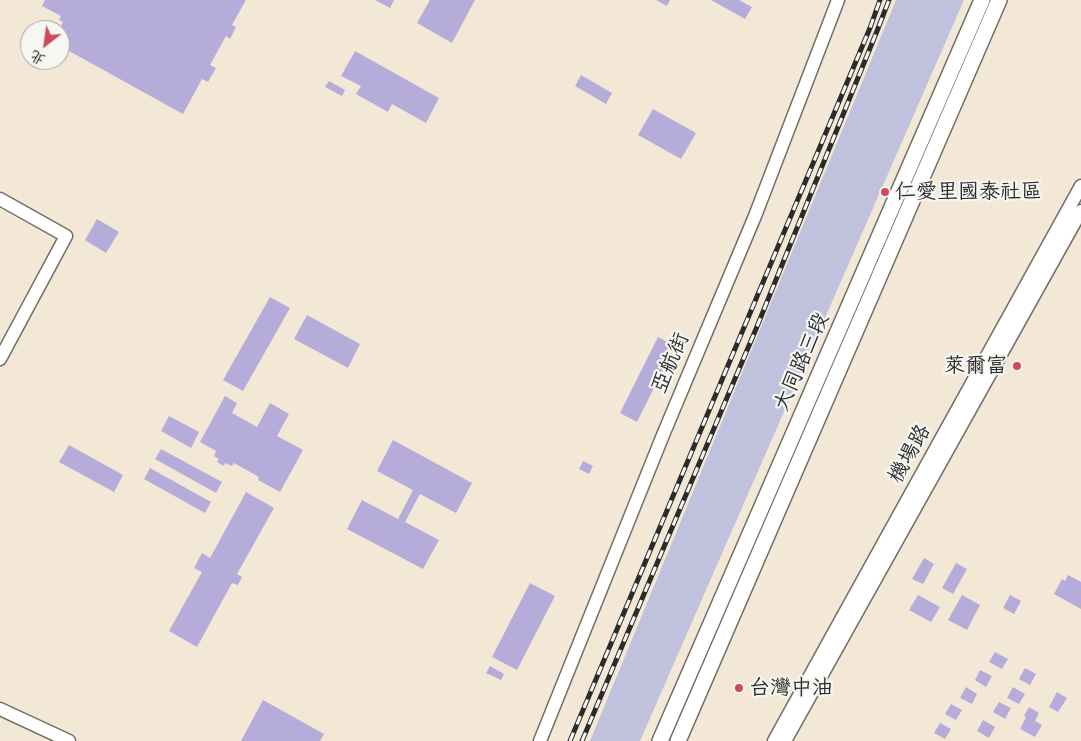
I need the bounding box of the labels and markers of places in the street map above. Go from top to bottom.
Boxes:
place label: 仁愛里國泰社區 [895,179,1042,205]
marker: 仁愛里國泰社區 [879,186,891,198]
place label: 萊爾富 [944,353,1007,379]
marker: 萊爾富 [1011,360,1023,372]
place label: 台灣中油 [749,675,833,701]
marker: 台灣中油 [733,682,745,694]

